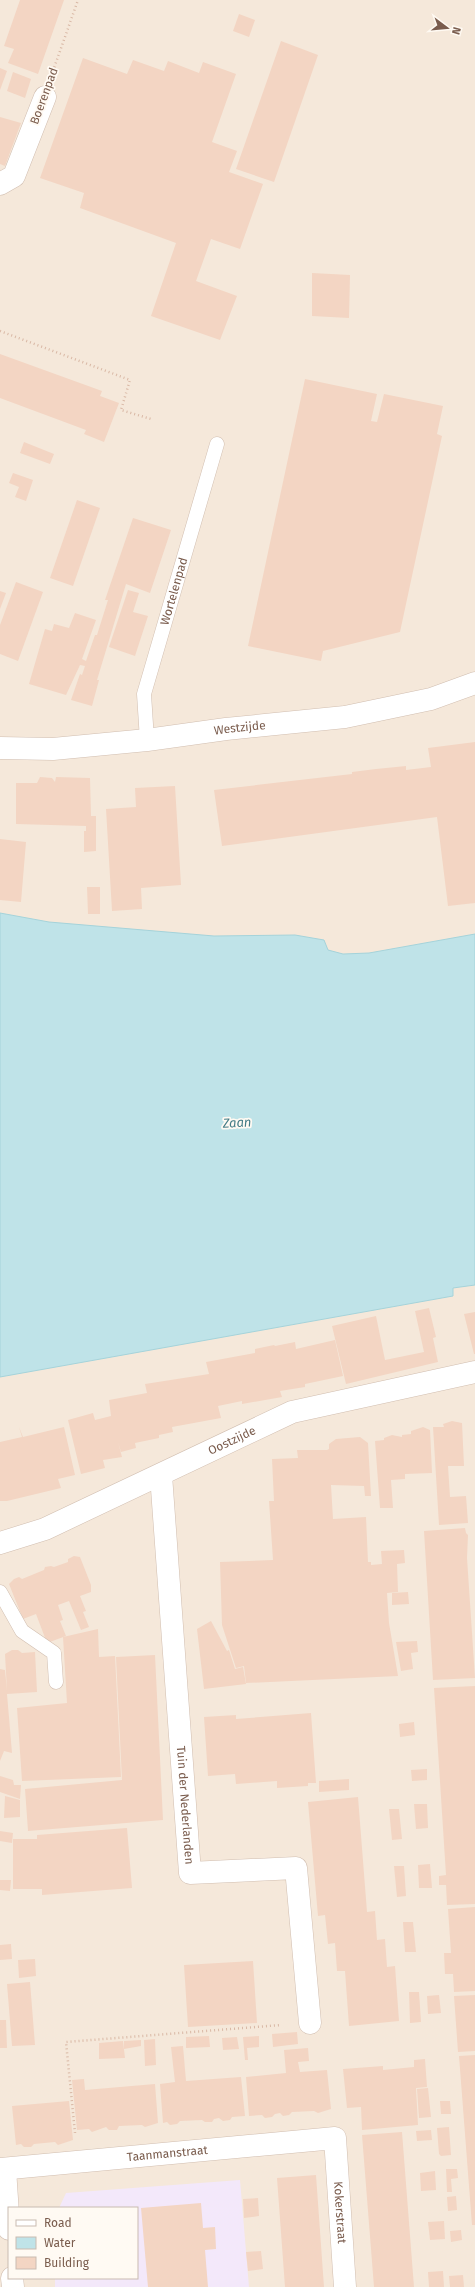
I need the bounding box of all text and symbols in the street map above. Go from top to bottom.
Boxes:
north arrow [427,8,467,48]
text: N [449,25,463,36]
street label: Boerenpad [27,66,61,126]
street label: Wortelenpad [157,556,190,627]
street label: Westzijde [213,718,266,738]
water label: Zaan [221,1114,252,1131]
street label: Oostzijde [206,1423,258,1458]
street label: Tuin der Nederlanden [174,1745,196,1865]
street label: Taanmanstraat [126,2143,209,2164]
street label: Kokerstraat [331,2181,349,2245]
legend [8,2207,138,2279]
text: Road [44,2216,72,2230]
text: Water [44,2236,76,2250]
text: Building [44,2256,90,2270]

